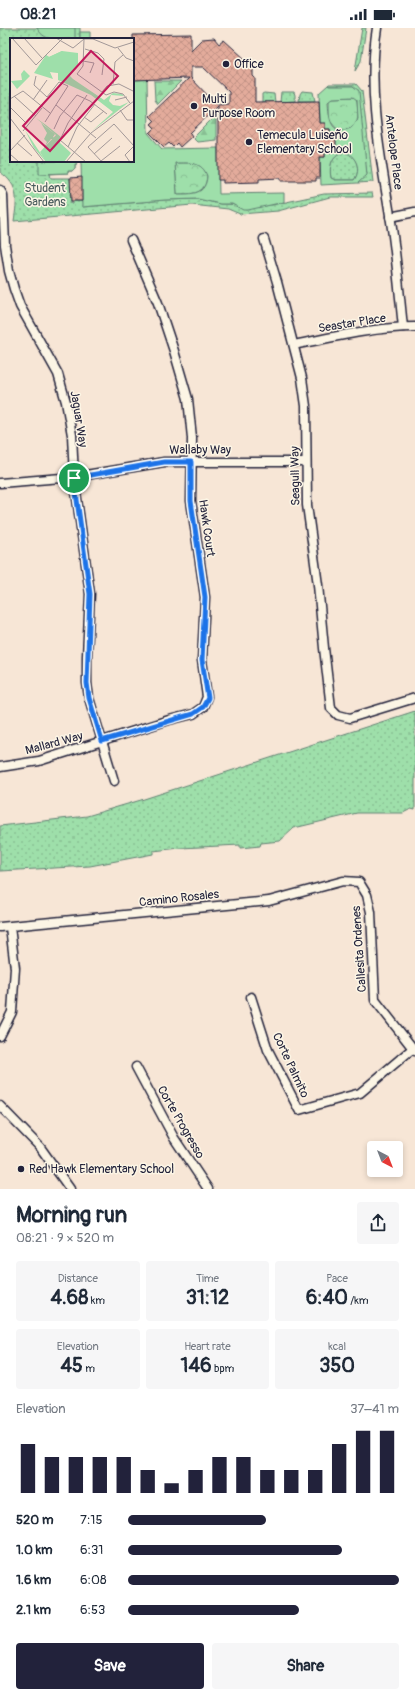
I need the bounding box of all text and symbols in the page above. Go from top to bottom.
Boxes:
text: 08:21 [20,5,56,24]
inset map [10,38,134,162]
place label: Office [234,57,264,72]
marker: Office [221,59,231,69]
place label: Multi Purpose Room [202,92,275,121]
marker: Multi Purpose Room [189,101,199,111]
street label: Antelope Place [381,113,406,191]
place label: Temecula Luiseño Elementary School [257,128,352,157]
marker: Temecula Luiseño Elementary School [244,137,254,147]
park label: Student Gardens [24,181,66,210]
street label: Seastar Place [317,311,387,336]
street label: Jaguar Way [67,390,90,448]
street label: Wallaby Way [169,443,231,458]
street label: Seagull Way [287,446,304,506]
pin [57,461,91,495]
icon: arrive [63,467,85,489]
street label: Hawk Court [195,498,218,558]
street label: Mallard Way [24,729,85,758]
street label: Camino Rosales [138,887,220,910]
street label: Callesita Ordenes [349,905,370,993]
street label: Corte Palmito [269,1030,312,1101]
street label: Corte Progresso [154,1083,208,1162]
north arrow [367,1141,403,1177]
map controls [367,1141,403,1177]
place label: Red Hawk Elementary School [29,1162,174,1177]
marker: Red Hawk Elementary School [16,1164,26,1174]
text: Morning run [16,1201,127,1229]
button: share [357,1202,399,1244]
text: 08:21 · 9 × 520 m [16,1230,114,1246]
text: Distance [58,1272,98,1285]
text: Time [196,1272,219,1285]
text: Pace [326,1272,348,1285]
text: 4.68 [51,1285,88,1310]
text: 31:12 [186,1285,229,1310]
text: 6:40 [306,1285,348,1310]
text: km [88,1294,105,1307]
text: /km [348,1294,369,1307]
text: Elevation [57,1340,99,1353]
text: Heart rate [184,1340,231,1353]
text: kcal [328,1340,346,1353]
text: 45 [61,1353,83,1378]
text: 146 [181,1353,212,1378]
text: 350 [319,1353,355,1378]
text: m [83,1362,95,1375]
text: bpm [212,1362,234,1375]
text: Elevation [16,1401,66,1417]
text: 37–41 m [350,1401,399,1417]
text: 520 m [16,1512,54,1528]
text: 7:15 [80,1512,102,1528]
text: 1.0 km [16,1542,53,1558]
text: 6:31 [80,1542,103,1558]
text: 1.6 km [16,1572,51,1588]
text: 6:08 [80,1572,106,1588]
text: 2.1 km [16,1602,51,1618]
text: 6:53 [80,1602,105,1618]
button: Save [16,1643,204,1689]
button: Share [212,1643,399,1689]

